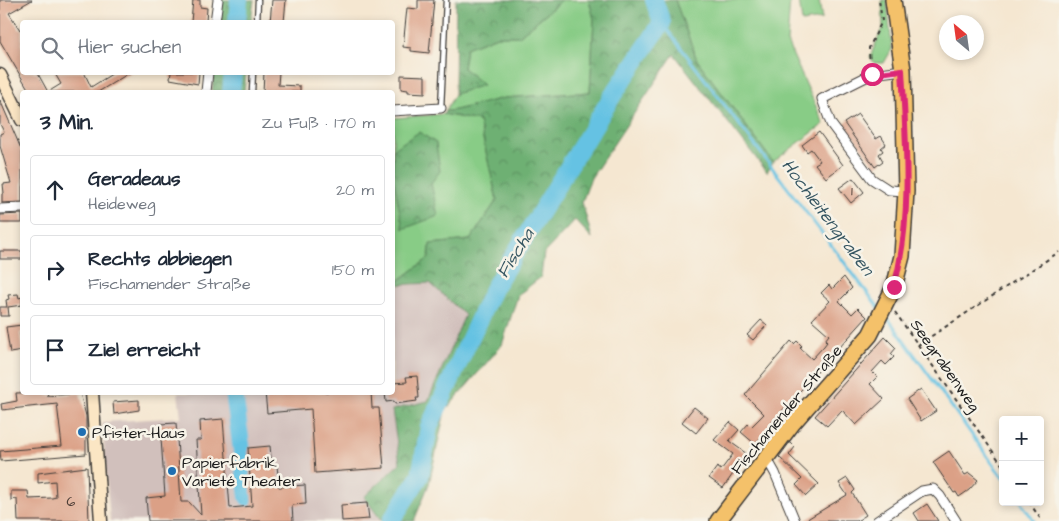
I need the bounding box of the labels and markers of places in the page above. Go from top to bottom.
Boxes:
place label: Pfister-Haus [92,422,185,444]
marker: Pfister-Haus [76,426,88,438]
place label: Papierfabrik Varieté Theater [182,452,300,492]
marker: Papierfabrik Varieté Theater [166,465,178,477]

